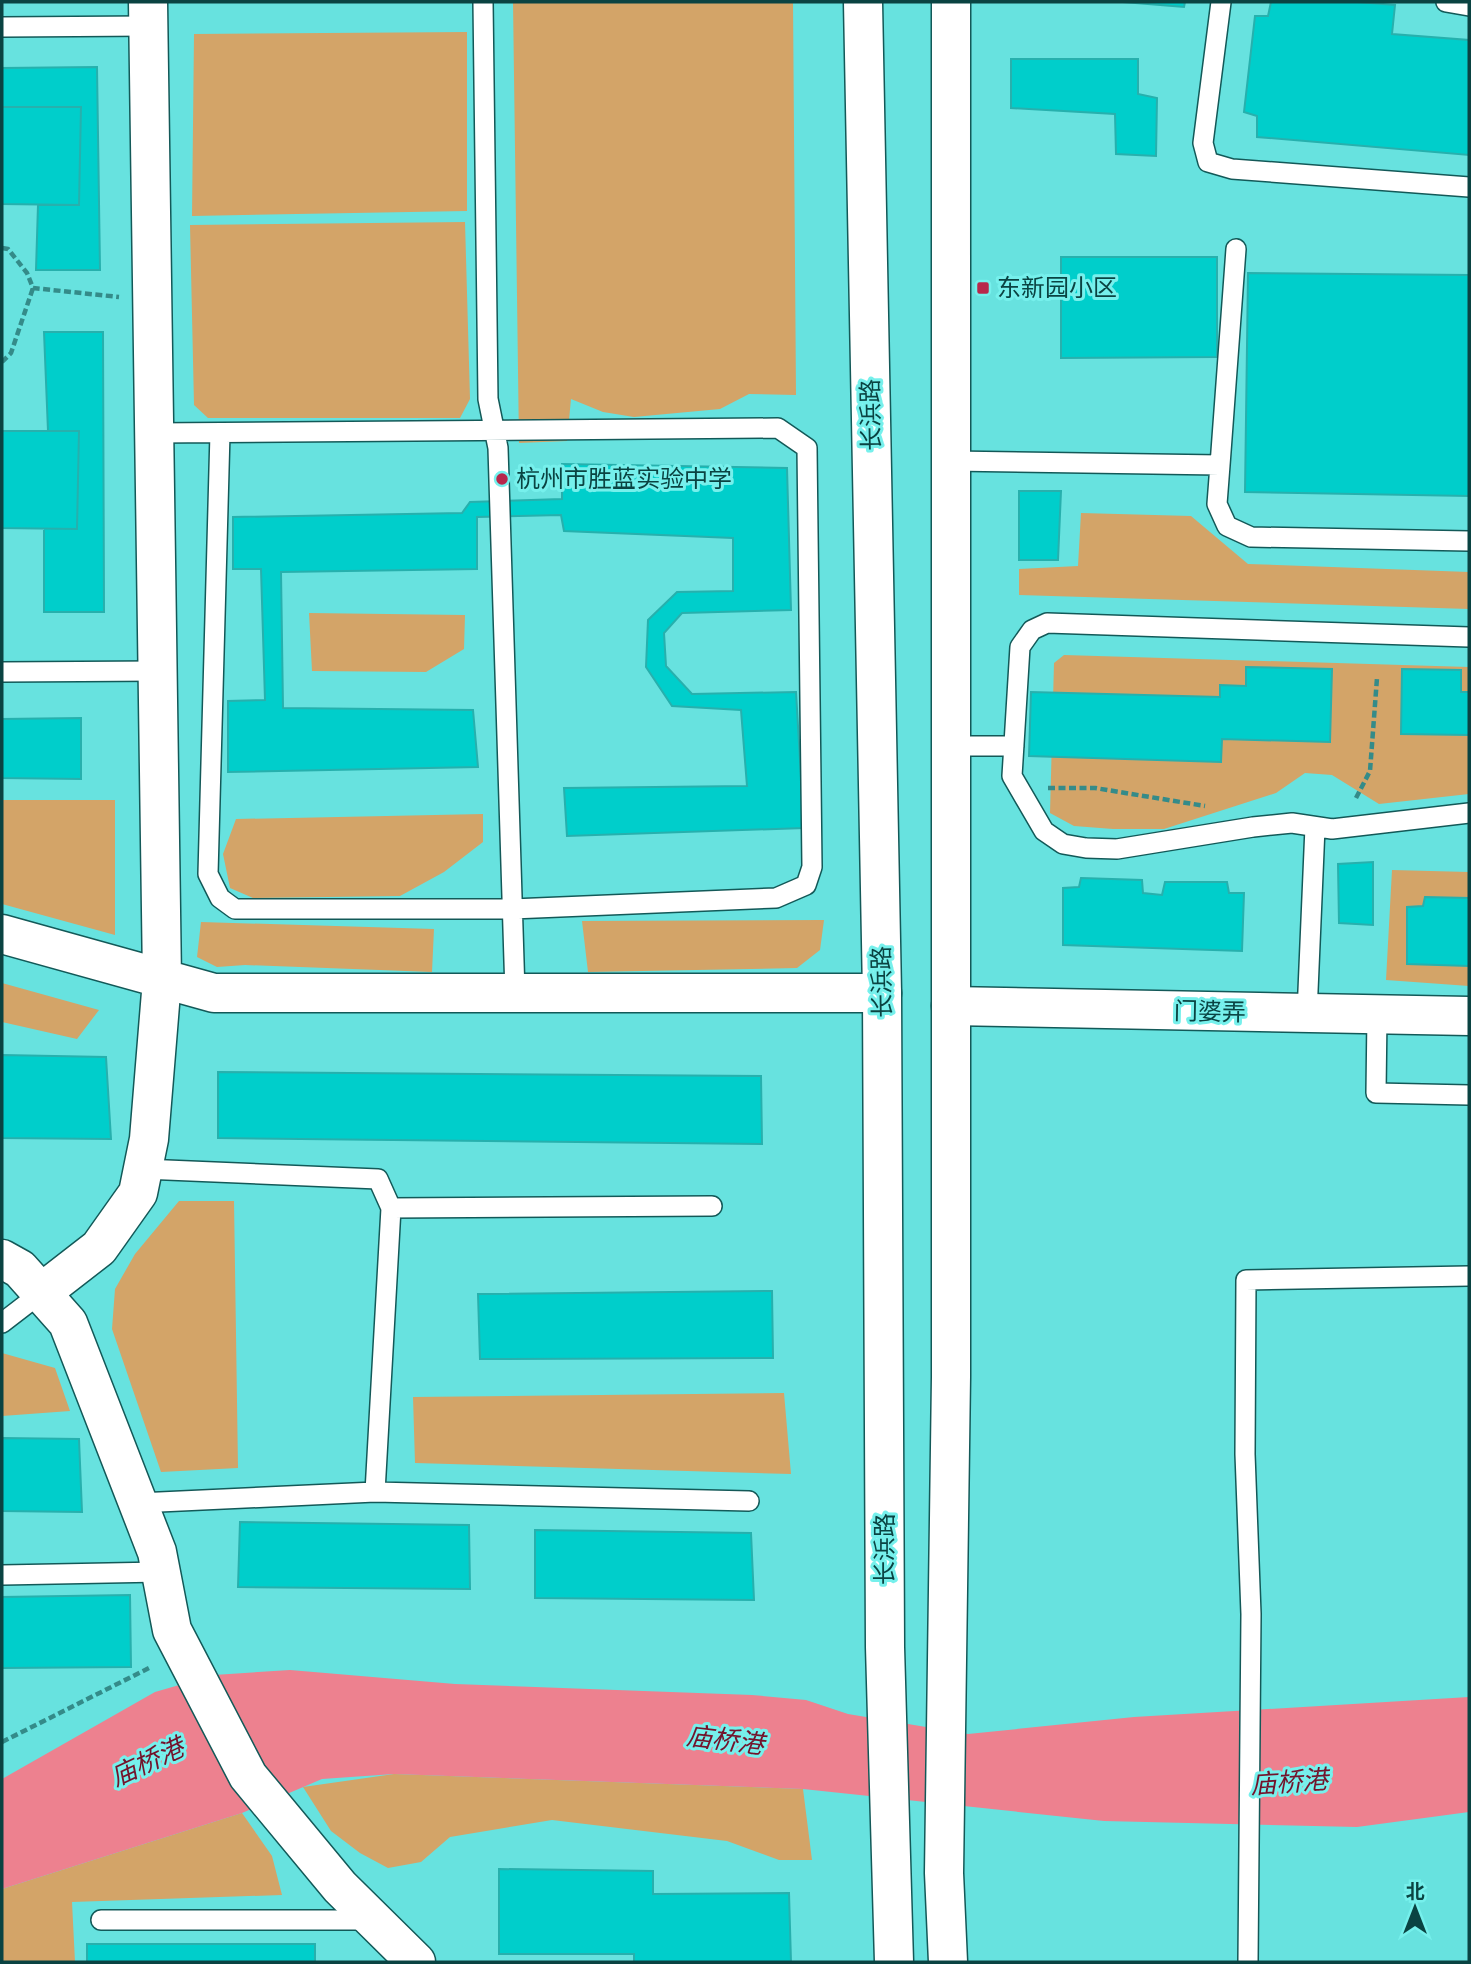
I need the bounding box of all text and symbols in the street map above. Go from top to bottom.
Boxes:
place label: 东新园小区 [997,271,1117,307]
marker: 东新园小区 [975,280,991,296]
street label: 长浜路 [853,379,891,451]
place label: 杭州市胜蓝实验中学 [516,462,732,498]
marker: 杭州市胜蓝实验中学 [494,471,510,487]
street label: 长浜路 [864,946,902,1018]
street label: 门婆弄 [1174,994,1246,1032]
street label: 长浜路 [868,1513,904,1585]
water label: 庙桥港 [684,1716,770,1766]
water label: 庙桥港 [104,1727,195,1798]
water label: 庙桥港 [1249,1760,1333,1806]
north arrow [1380,1873,1450,1943]
text: 北 [1405,1878,1425,1907]

